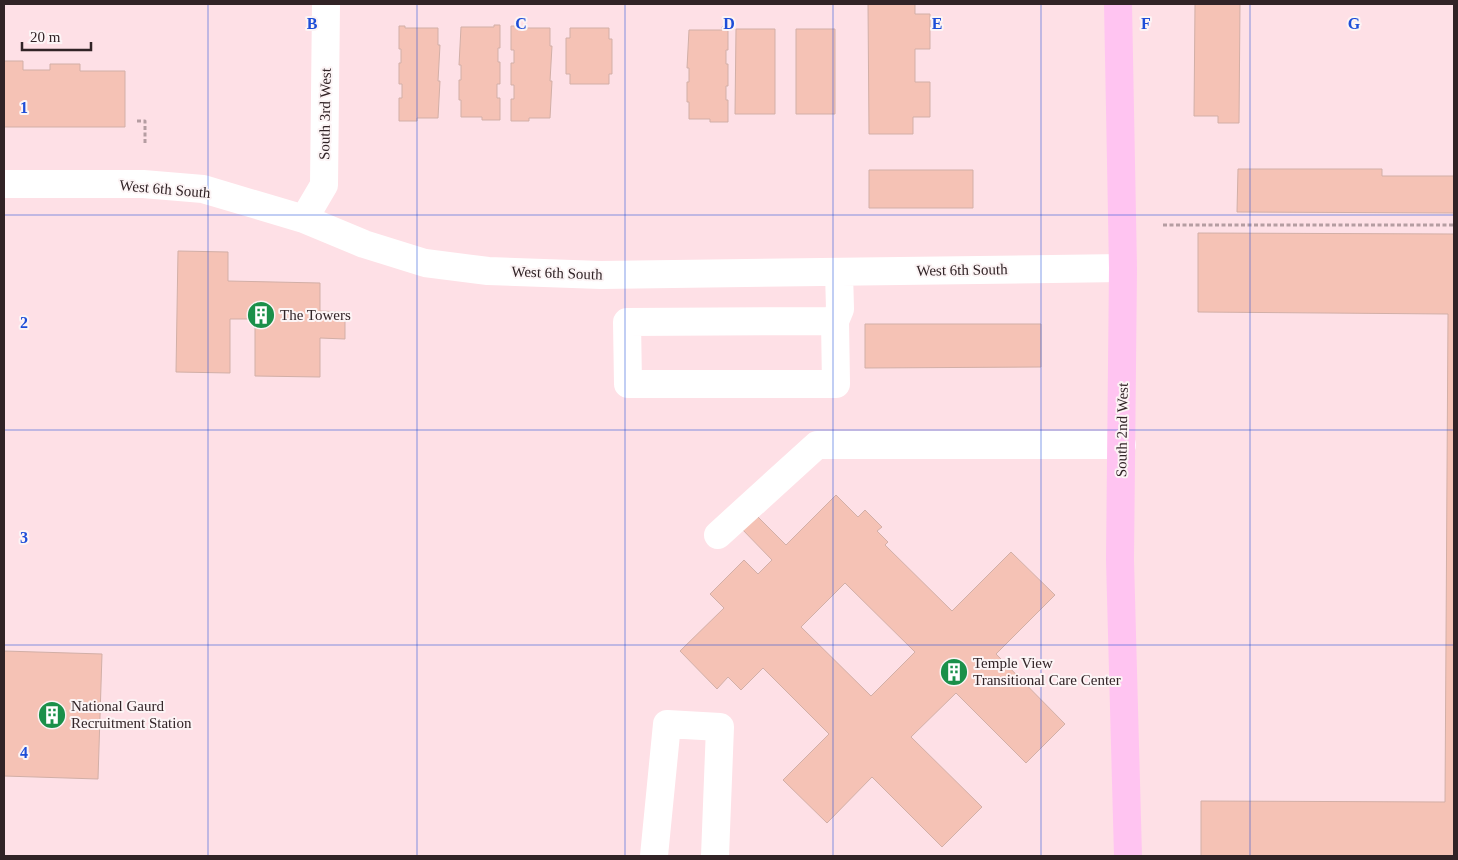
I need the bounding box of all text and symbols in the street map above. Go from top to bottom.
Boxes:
text: B [307,15,318,32]
text: C [515,15,527,32]
text: D [723,15,735,32]
text: E [932,15,942,32]
text: F [1141,15,1151,32]
text: G [1348,15,1361,32]
scale bar [22,20,91,52]
text: 20 m [30,29,61,45]
street label: South 3rd West [316,67,334,160]
text: 1 [20,99,28,116]
street label: West 6th South [119,177,212,201]
street label: West 6th South [916,261,1008,279]
street label: West 6th South [511,263,603,283]
building icon: The Towers [246,300,276,330]
place label: The Towers [280,307,351,323]
text: 2 [20,314,28,331]
street label: South 2nd West [1113,382,1131,477]
text: 3 [20,529,28,546]
place label: Temple View Transitional Care Center [973,655,1121,688]
building icon: Temple View Transitional Care Center [939,657,969,687]
place label: National Gaurd Recruitment Station [71,698,192,731]
building icon: National Gaurd Recruitment Station [37,700,67,730]
text: 4 [20,744,28,761]

